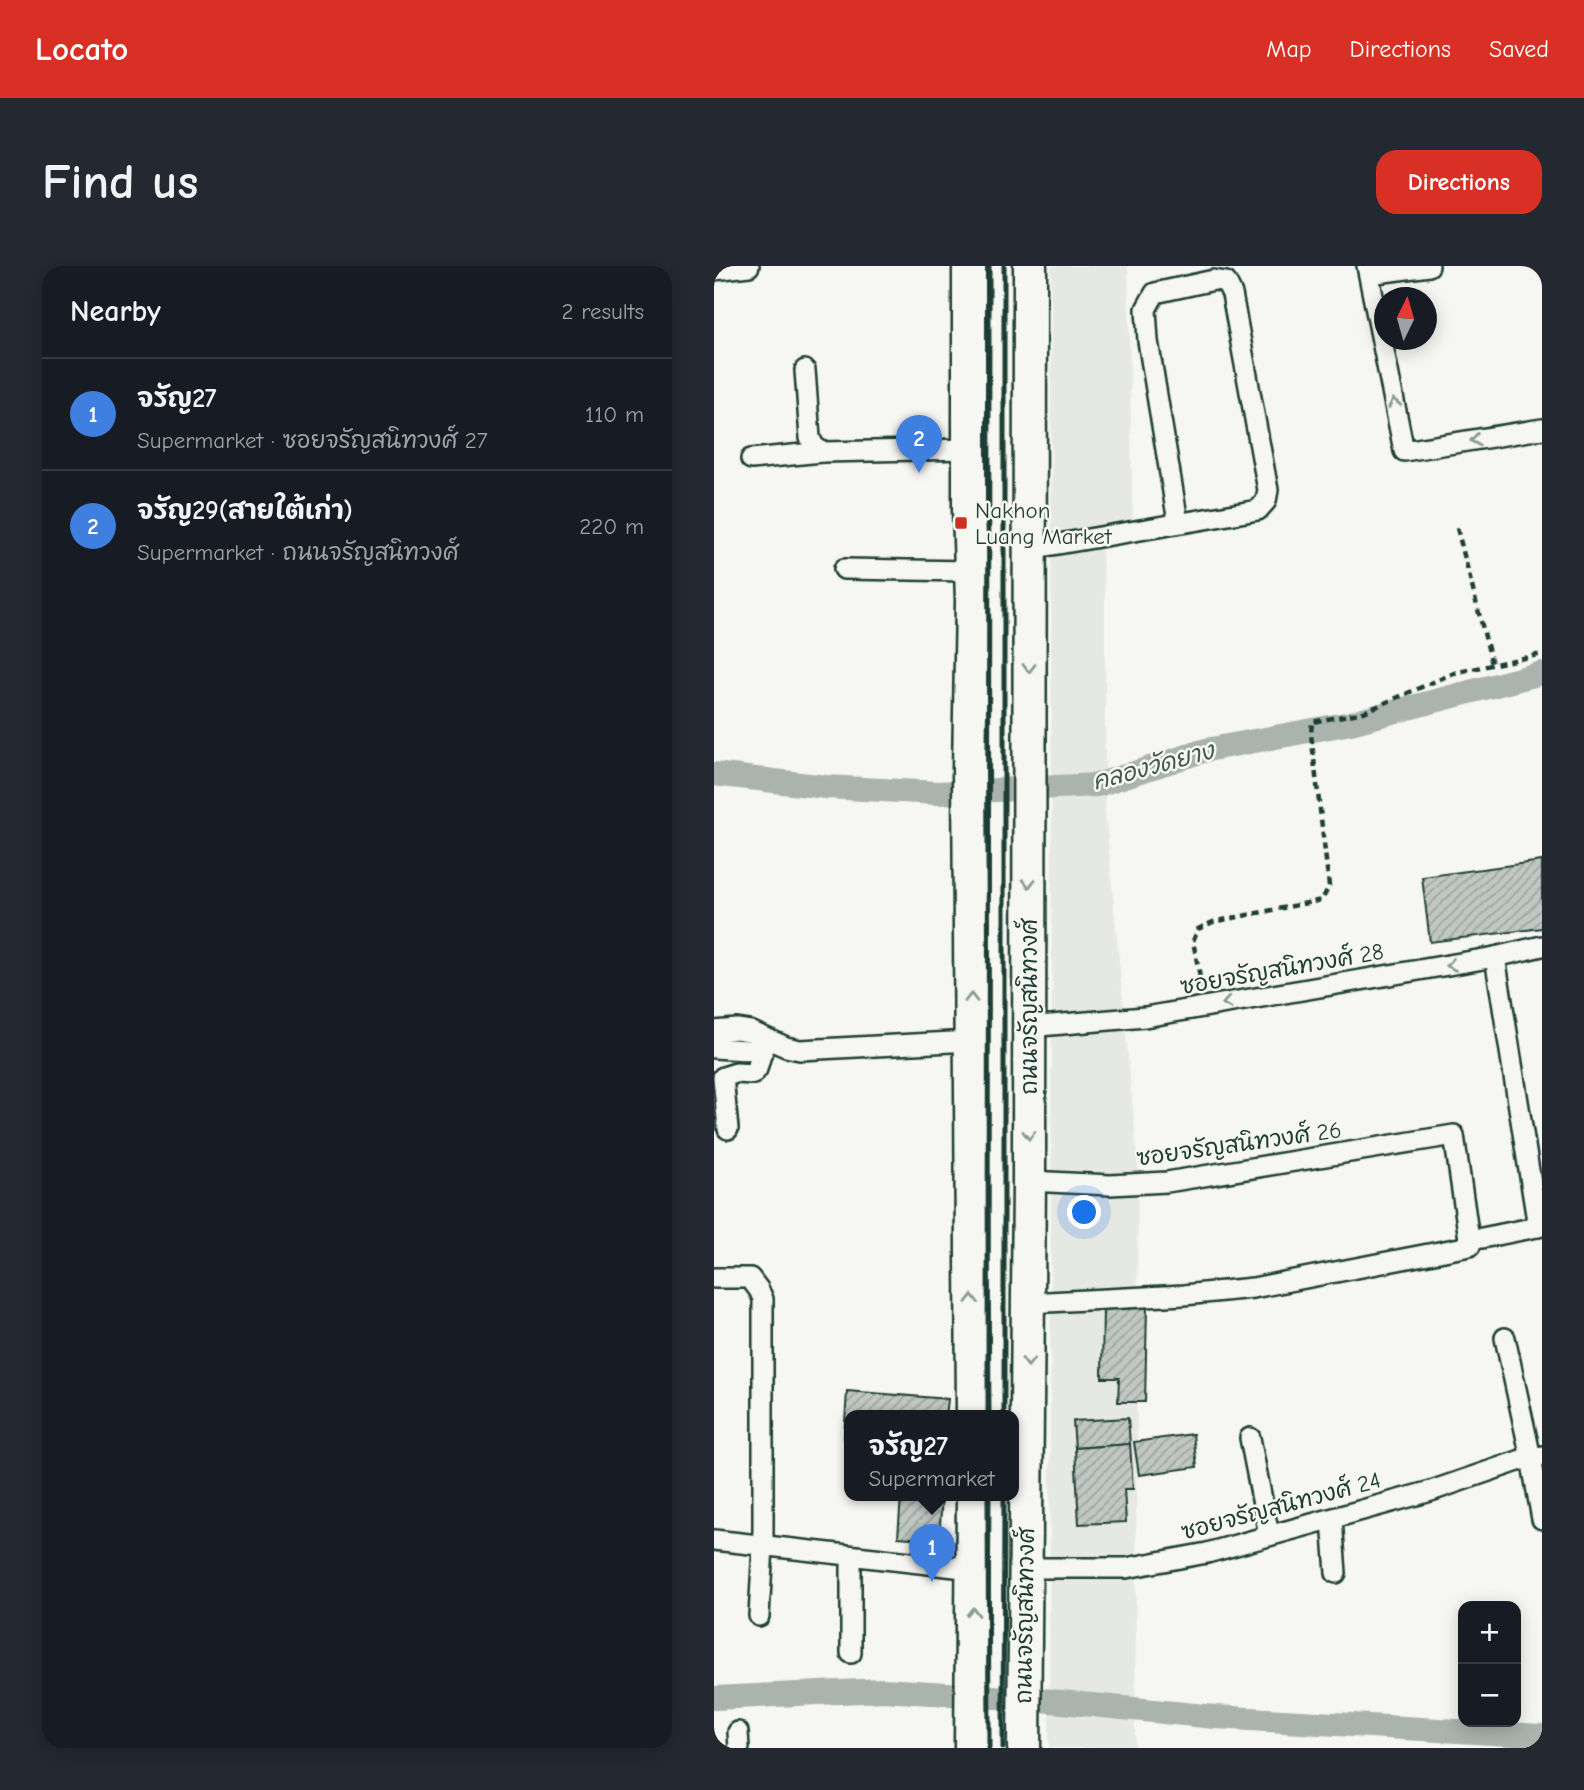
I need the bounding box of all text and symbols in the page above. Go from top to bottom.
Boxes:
text: Locato [35,30,128,68]
text: Map [1266,35,1312,63]
text: Directions [1350,35,1451,63]
text: Saved [1489,35,1549,63]
button: Directions [1376,150,1542,214]
text: Find us [42,154,198,210]
north arrow [1374,287,1437,350]
text: Nearby [70,294,161,329]
text: 2 results [562,298,644,325]
text: จรัญ27 [137,384,217,414]
one-way arrow [1388,397,1403,409]
text: 1 [88,401,98,428]
text: 110 m [585,401,644,428]
pin: 2 [896,415,942,473]
text: Supermarket · ซอยจรัญสนิทวงศ์ 27 [137,427,488,454]
one-way arrow [1469,432,1480,447]
text: จรัญ29(สายใต้เก่า) [137,496,353,526]
place label: Nakhon Luang Market [975,497,1113,550]
text: 2 [87,513,99,540]
text: 220 m [579,513,644,540]
marker: Nakhon Luang Market [953,515,969,531]
text: Supermarket · ถนนจรัญสนิทวงศ์ [137,539,458,566]
one-way arrow [1021,663,1037,674]
water label: คลองวัดยาง [1089,736,1219,796]
one-way arrow [1021,878,1037,889]
street label: ถนนจรัญสนิทวงศ์ [1013,918,1043,1095]
street label: ซอยจรัญสนิทวงศ์ 28 [1178,935,1386,1000]
one-way arrow [1445,957,1457,972]
one-way arrow [963,992,979,1002]
one-way arrow [1221,995,1233,1010]
street label: ซอยจรัญสนิทวงศ์ 26 [1134,1113,1343,1172]
one-way arrow [1021,1130,1037,1141]
your location [1067,1195,1101,1229]
one-way arrow [964,1293,980,1303]
one-way arrow [1020,1358,1036,1368]
popup [844,1410,1019,1501]
text: จรัญ27 [868,1432,948,1462]
street label: ซอยจรัญสนิทวงศ์ 24 [1178,1464,1384,1546]
text: Supermarket [868,1465,995,1492]
pin: 1 [909,1524,955,1582]
street label: ถนนจรัญสนิทวงศ์ [1007,1526,1040,1704]
map controls [1458,1601,1521,1727]
button: + [1458,1601,1521,1664]
one-way arrow [965,1606,980,1617]
button: − [1458,1664,1521,1727]

